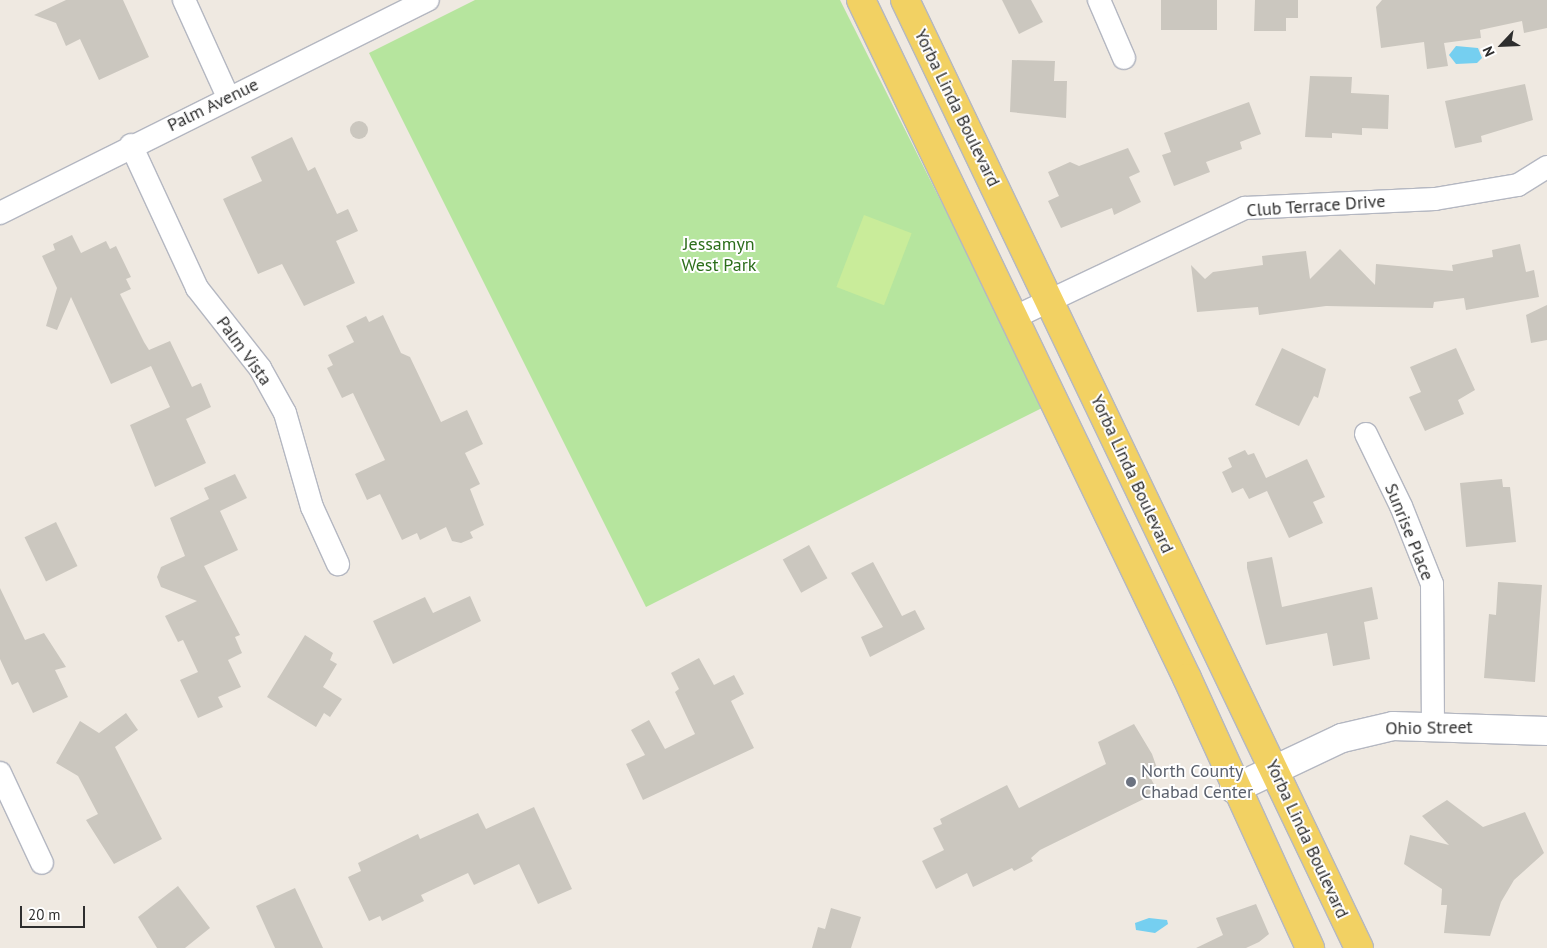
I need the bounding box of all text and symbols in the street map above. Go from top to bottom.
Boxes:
north arrow [1477,20,1527,70]
street label: Yorba Linda Boulevard [910,26,1004,190]
text: N [1478,43,1499,59]
street label: Palm Avenue [164,74,262,136]
street label: Club Terrace Drive [1246,190,1386,222]
park label: Jessamyn West Park [682,234,756,276]
street label: Palm Vista [212,312,276,390]
street label: Yorba Linda Boulevard [1086,391,1178,557]
street label: Sunrise Place [1380,480,1438,584]
street label: Ohio Street [1385,716,1473,740]
street label: Yorba Linda Boulevard [1261,756,1353,922]
place label: North County Chabad Center [1141,761,1253,804]
marker: North County Chabad Center [1125,776,1137,788]
scale bar [22,896,88,928]
text: 20 m [28,905,61,924]

